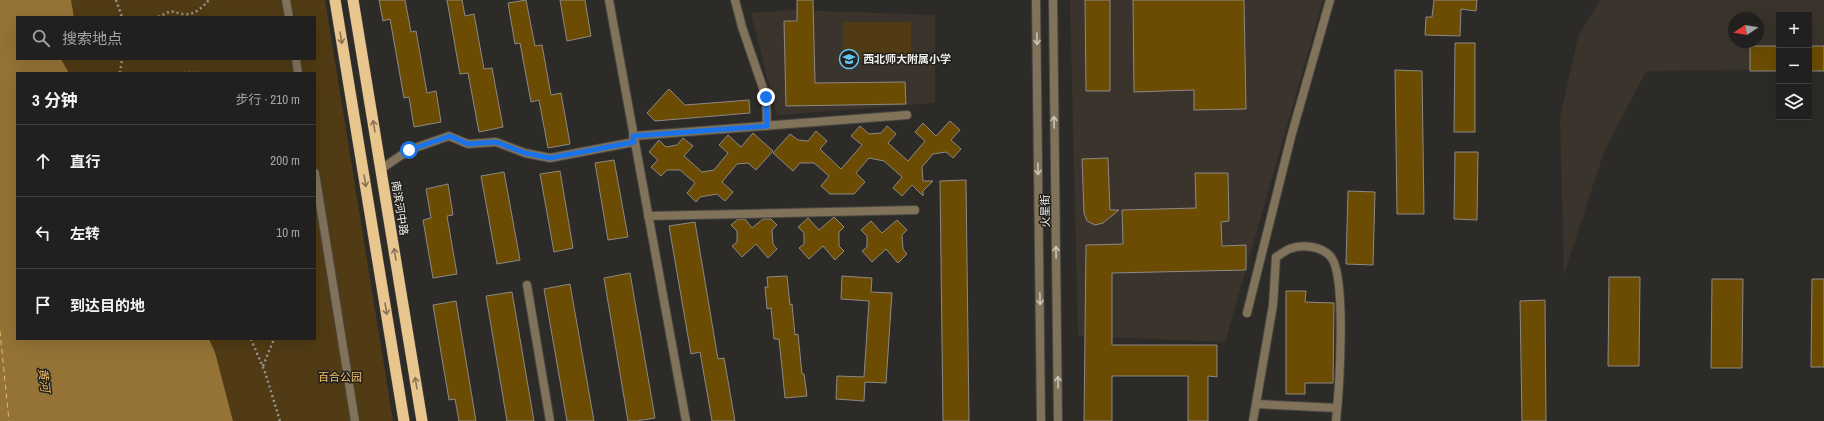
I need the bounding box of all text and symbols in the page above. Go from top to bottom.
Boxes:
north arrow [1728,12,1764,48]
map controls [1776,12,1812,120]
button: + [1776,12,1812,48]
search box [16,16,316,60]
icon: search [30,27,52,49]
text: 搜索地点 [62,28,122,49]
one-way arrow [337,32,345,45]
one-way arrow [1033,32,1040,45]
school or university icon: 西北师大附属小学 [838,48,860,70]
button: − [1776,48,1812,84]
place label: 西北师大附属小学 [863,52,951,66]
button: layers [1776,84,1812,120]
text: 3 分钟 [32,88,78,111]
route end [757,88,775,106]
text: 步行 · 210 m [235,91,300,108]
one-way arrow [1051,116,1058,129]
one-way arrow [370,120,378,133]
route start [400,141,418,159]
icon: ahead [32,150,54,172]
text: 直行 [70,151,100,172]
text: 200 m [270,152,300,169]
one-way arrow [1034,162,1042,175]
one-way arrow [361,174,369,187]
street label: 南滨河中路 [389,180,411,236]
street label: 火星街 [1038,194,1052,228]
icon: left [32,222,54,244]
text: 左转 [70,223,100,244]
text: 10 m [276,224,300,241]
one-way arrow [1052,246,1060,259]
one-way arrow [391,248,399,261]
one-way arrow [1036,292,1044,305]
icon: arrive [32,294,54,316]
text: 到达目的地 [70,295,145,316]
one-way arrow [382,302,390,315]
water label: 黄河 [35,367,54,395]
park label: 百合公园 [318,370,362,384]
one-way arrow [412,376,420,389]
one-way arrow [1054,376,1062,389]

